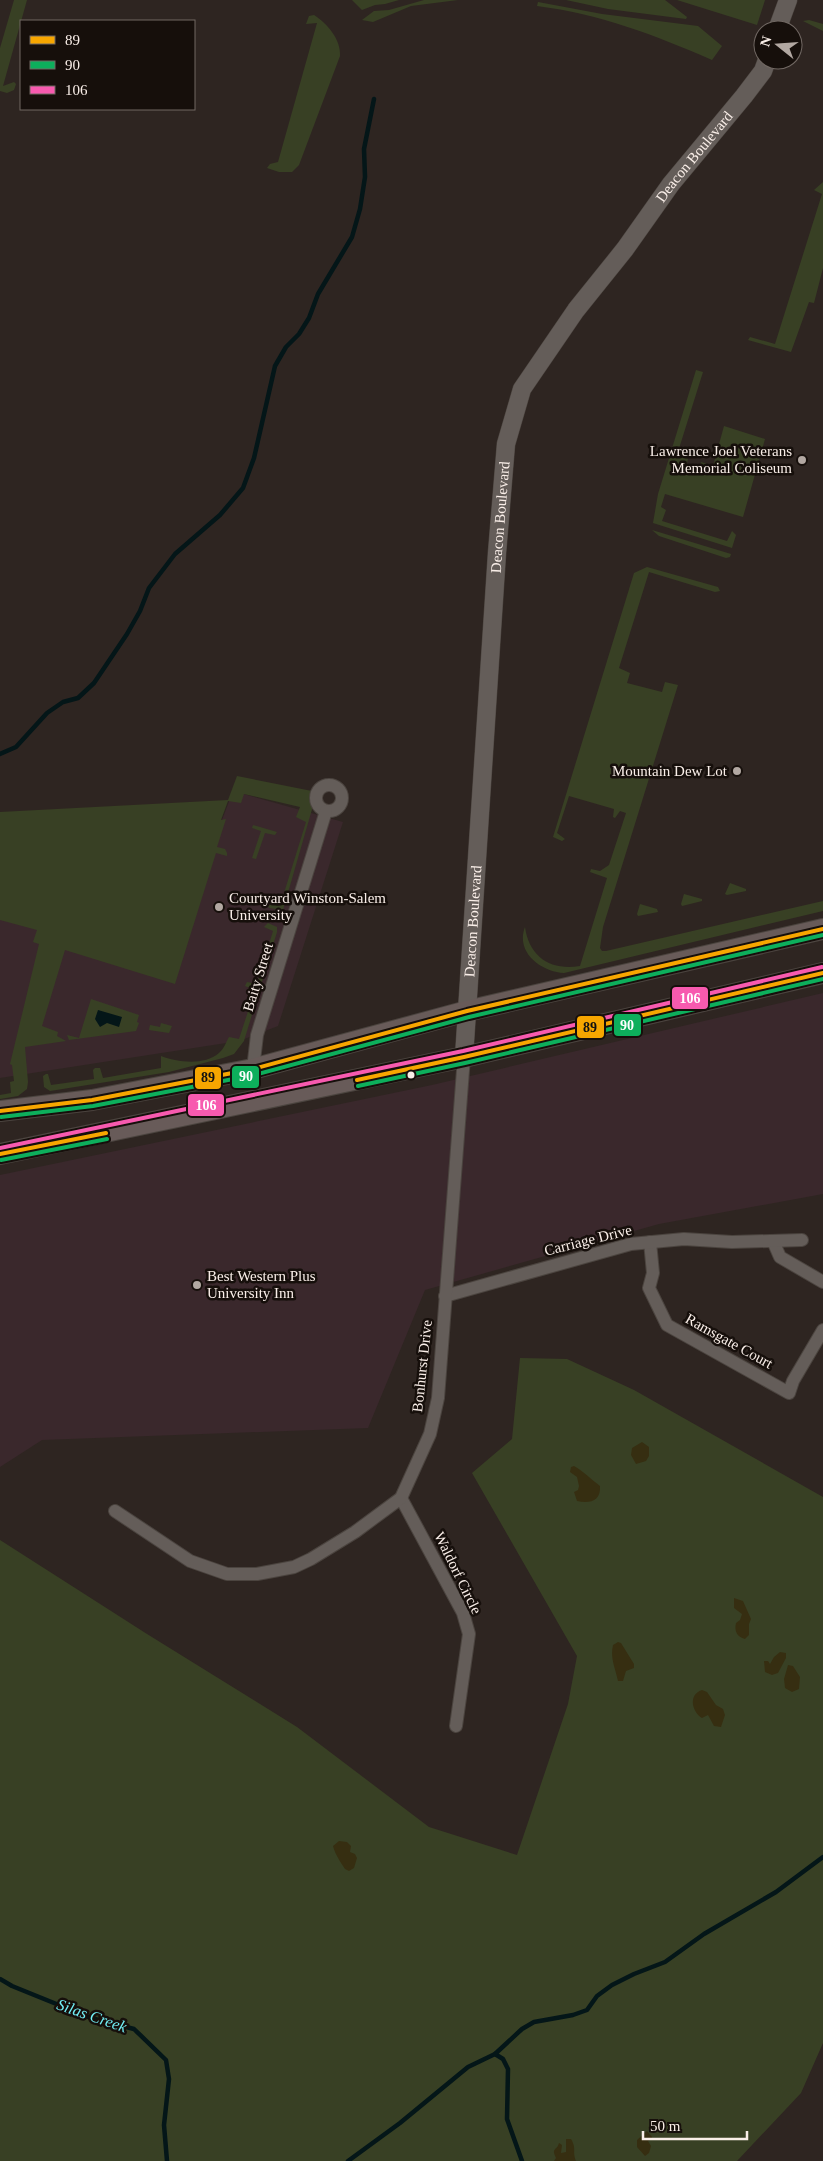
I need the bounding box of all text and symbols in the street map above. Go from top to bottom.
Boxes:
legend [20,20,195,110]
north arrow [753,20,803,70]
text: 89 [65,32,80,48]
text: N [757,34,775,48]
text: 90 [65,57,80,73]
text: 106 [65,82,88,98]
street label: Deacon Boulevard [653,108,736,205]
place label: Lawrence Joel Veterans Memorial Coliseum [650,443,792,476]
marker: Lawrence Joel Veterans Memorial Coliseum [796,454,808,466]
street label: Deacon Boulevard [488,460,513,574]
place label: Mountain Dew Lot [612,763,728,779]
marker: Mountain Dew Lot [731,765,743,777]
street label: Deacon Boulevard [461,864,485,978]
place label: Courtyard Winston-Salem University [229,890,386,923]
marker: Courtyard Winston-Salem University [213,901,225,913]
street label: Baity Street [240,940,276,1013]
line badge: 106 [671,986,709,1010]
text: 106 [680,991,701,1006]
line badge: 90 [613,1013,642,1037]
line badge: 89 [576,1015,605,1039]
text: 90 [620,1018,634,1033]
text: 89 [583,1020,597,1035]
line badge: 90 [231,1065,260,1089]
line badge: 89 [194,1066,222,1090]
text: 90 [239,1069,253,1084]
text: 89 [201,1070,215,1085]
unlabelled marker [406,1070,416,1080]
line badge: 106 [187,1093,225,1117]
text: 106 [196,1098,217,1113]
street label: Carriage Drive [543,1221,634,1259]
place label: Best Western Plus University Inn [207,1268,316,1301]
marker: Best Western Plus University Inn [191,1279,203,1291]
street label: Ramsgate Court [683,1310,776,1372]
street label: Bonhurst Drive [409,1319,435,1413]
street label: Waldorf Circle [431,1529,485,1617]
water label: Silas Creek [55,1996,130,2036]
scale bar [643,2108,747,2140]
text: 50 m [650,2118,681,2134]

